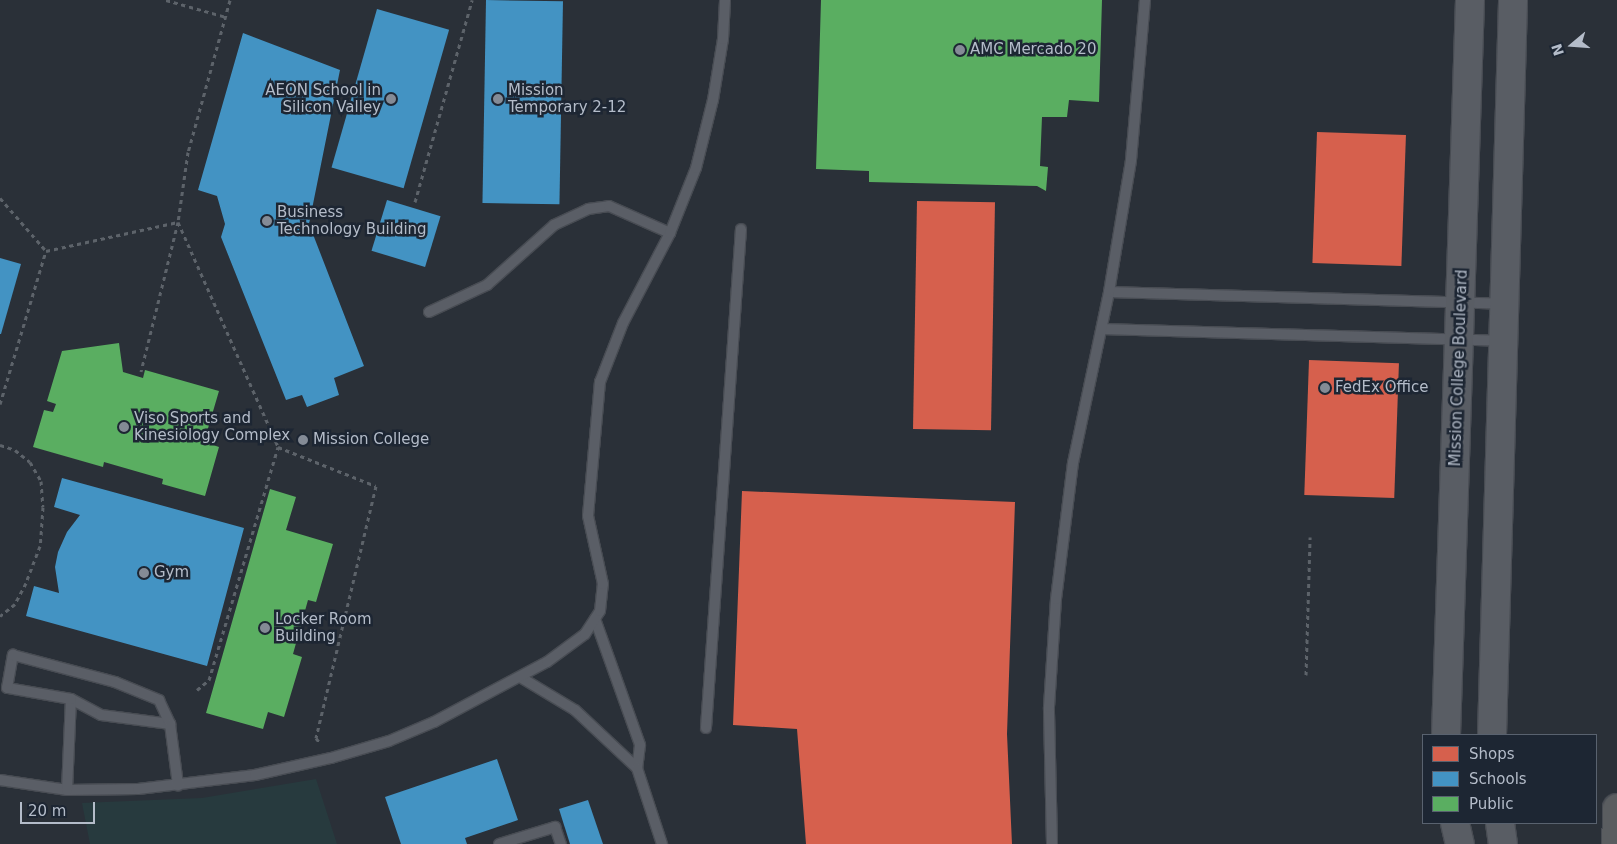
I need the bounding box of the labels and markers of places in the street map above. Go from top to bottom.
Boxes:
place label: AMC Mercado 20 [970,41,1096,59]
marker: AMC Mercado 20 [954,44,966,56]
place label: AEON School in Silicon Valley [265,81,381,116]
place label: Mission Temporary 2-12 [508,81,626,116]
marker: AEON School in Silicon Valley [385,93,397,105]
marker: Mission Temporary 2-12 [492,93,504,105]
place label: Business Technology Building [277,203,427,238]
marker: Business Technology Building [261,215,273,227]
place label: FedEx Office [1335,379,1428,397]
marker: FedEx Office [1319,382,1331,394]
place label: Viso Sports and Kinesiology Complex [134,409,290,444]
marker: Viso Sports and Kinesiology Complex [118,421,130,433]
place label: Mission College [313,431,429,449]
marker: Mission College [297,434,309,446]
place label: Gym [154,564,189,582]
marker: Gym [138,567,150,579]
place label: Locker Room Building [275,610,372,645]
marker: Locker Room Building [259,622,271,634]

